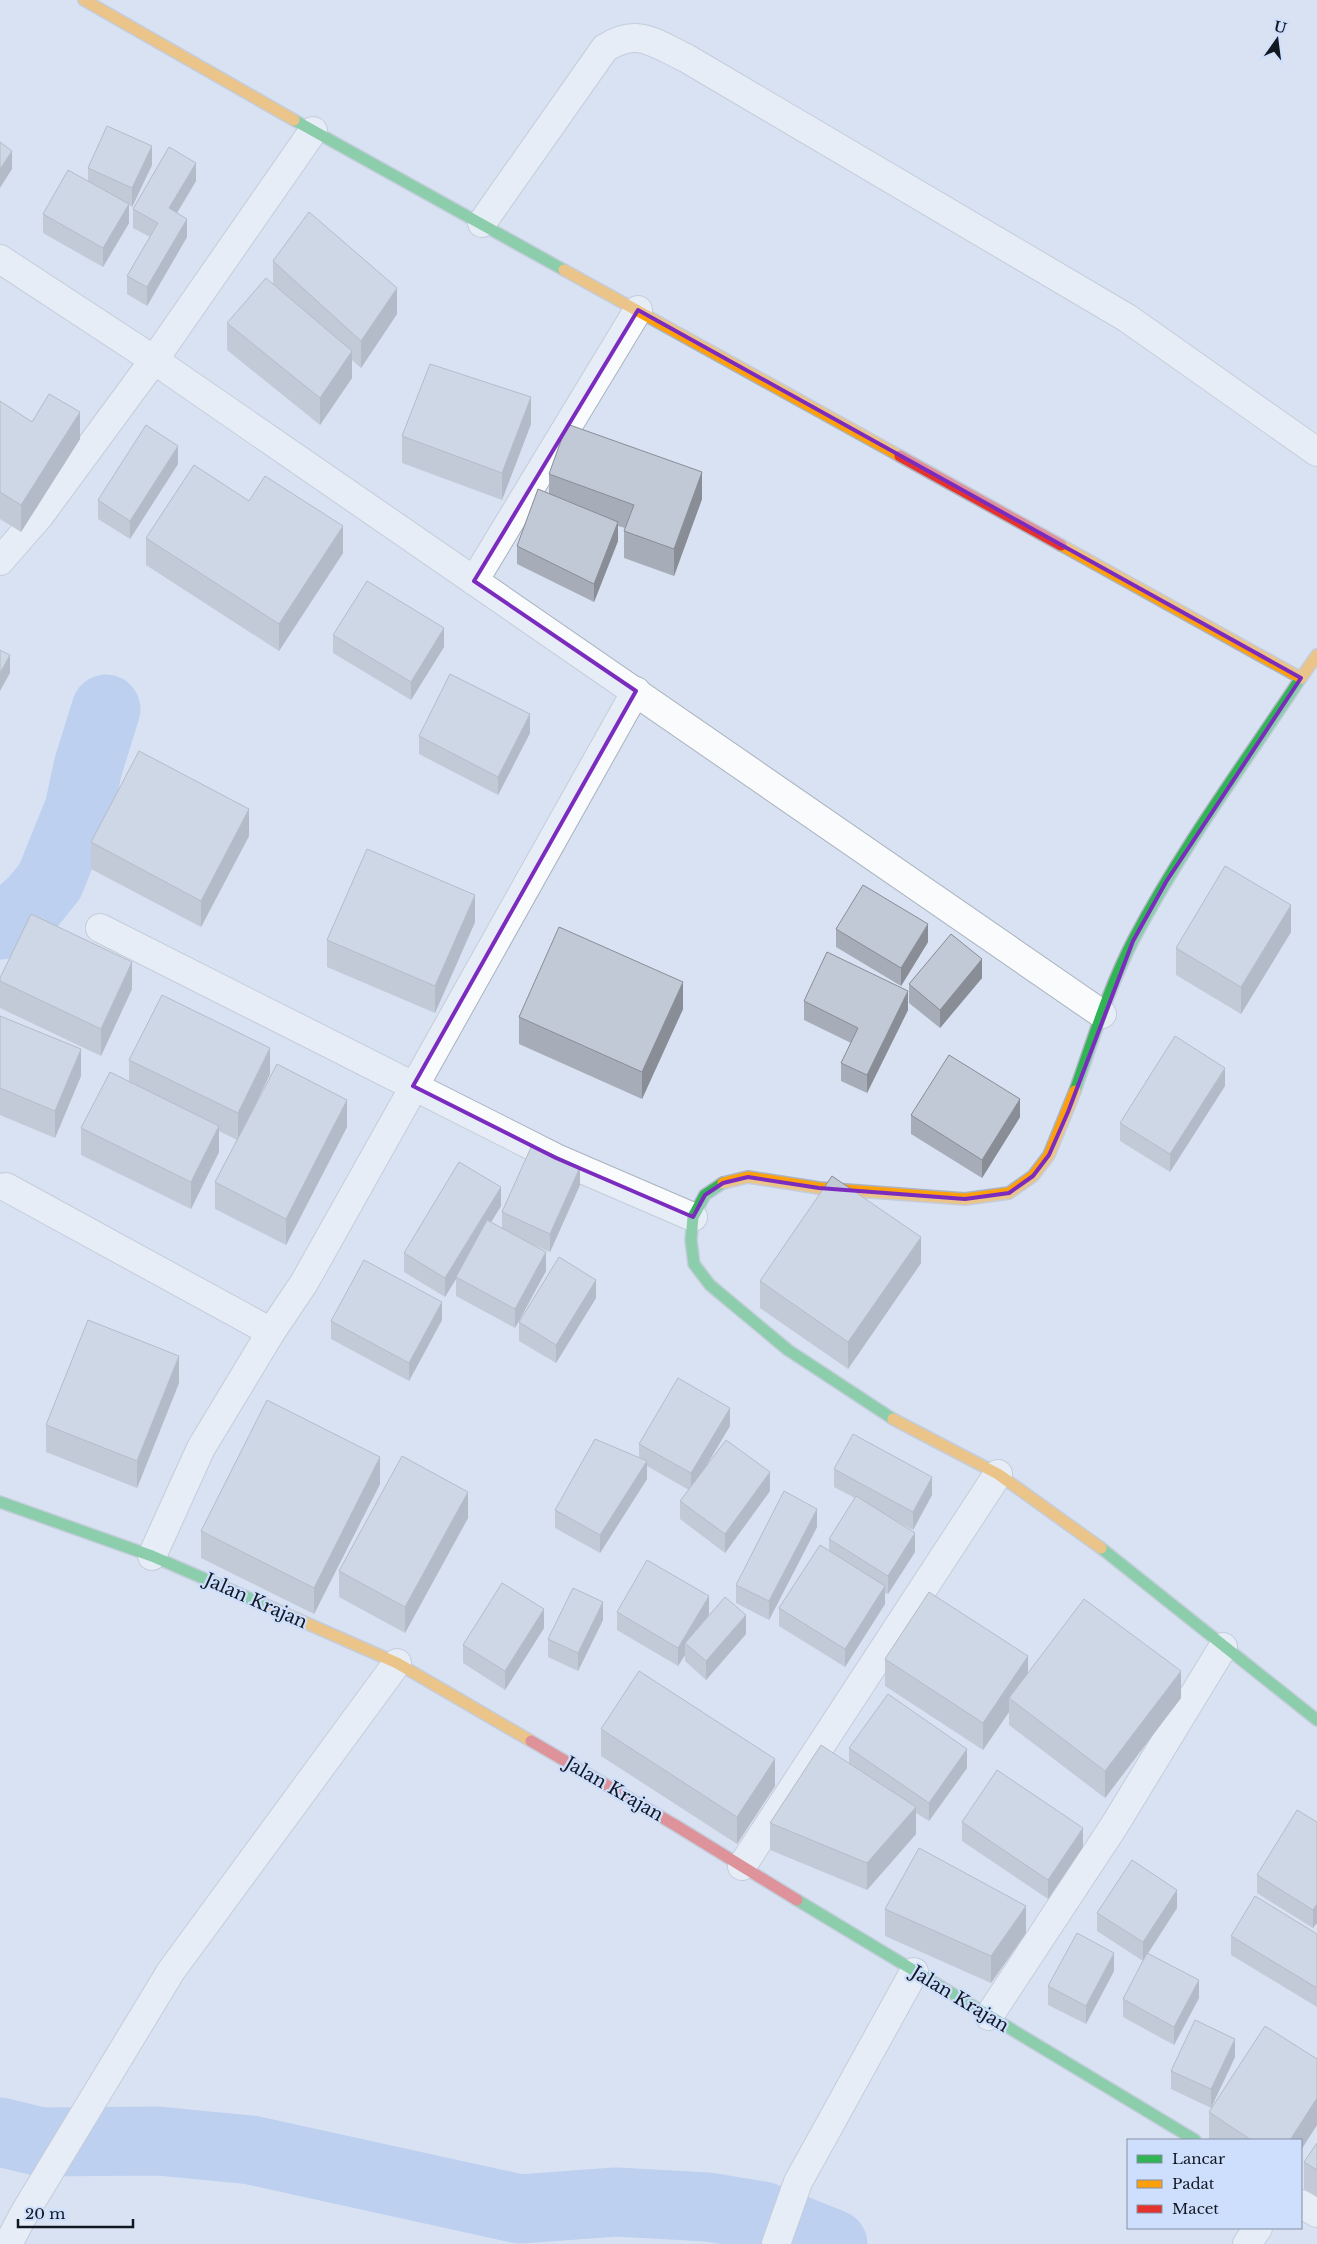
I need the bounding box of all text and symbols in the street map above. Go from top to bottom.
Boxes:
north arrow [1252,15,1302,65]
text: U [1272,17,1289,38]
street label: Jalan Krajan [199,1568,311,1633]
street label: Jalan Krajan [559,1751,667,1826]
street label: Jalan Krajan [905,1960,1013,2037]
legend [1127,2139,1302,2229]
text: Lancar [1172,2149,1226,2168]
text: Padat [1172,2174,1215,2193]
scale bar [18,2196,132,2228]
text: Macet [1172,2199,1219,2218]
text: 20 m [25,2204,65,2223]

